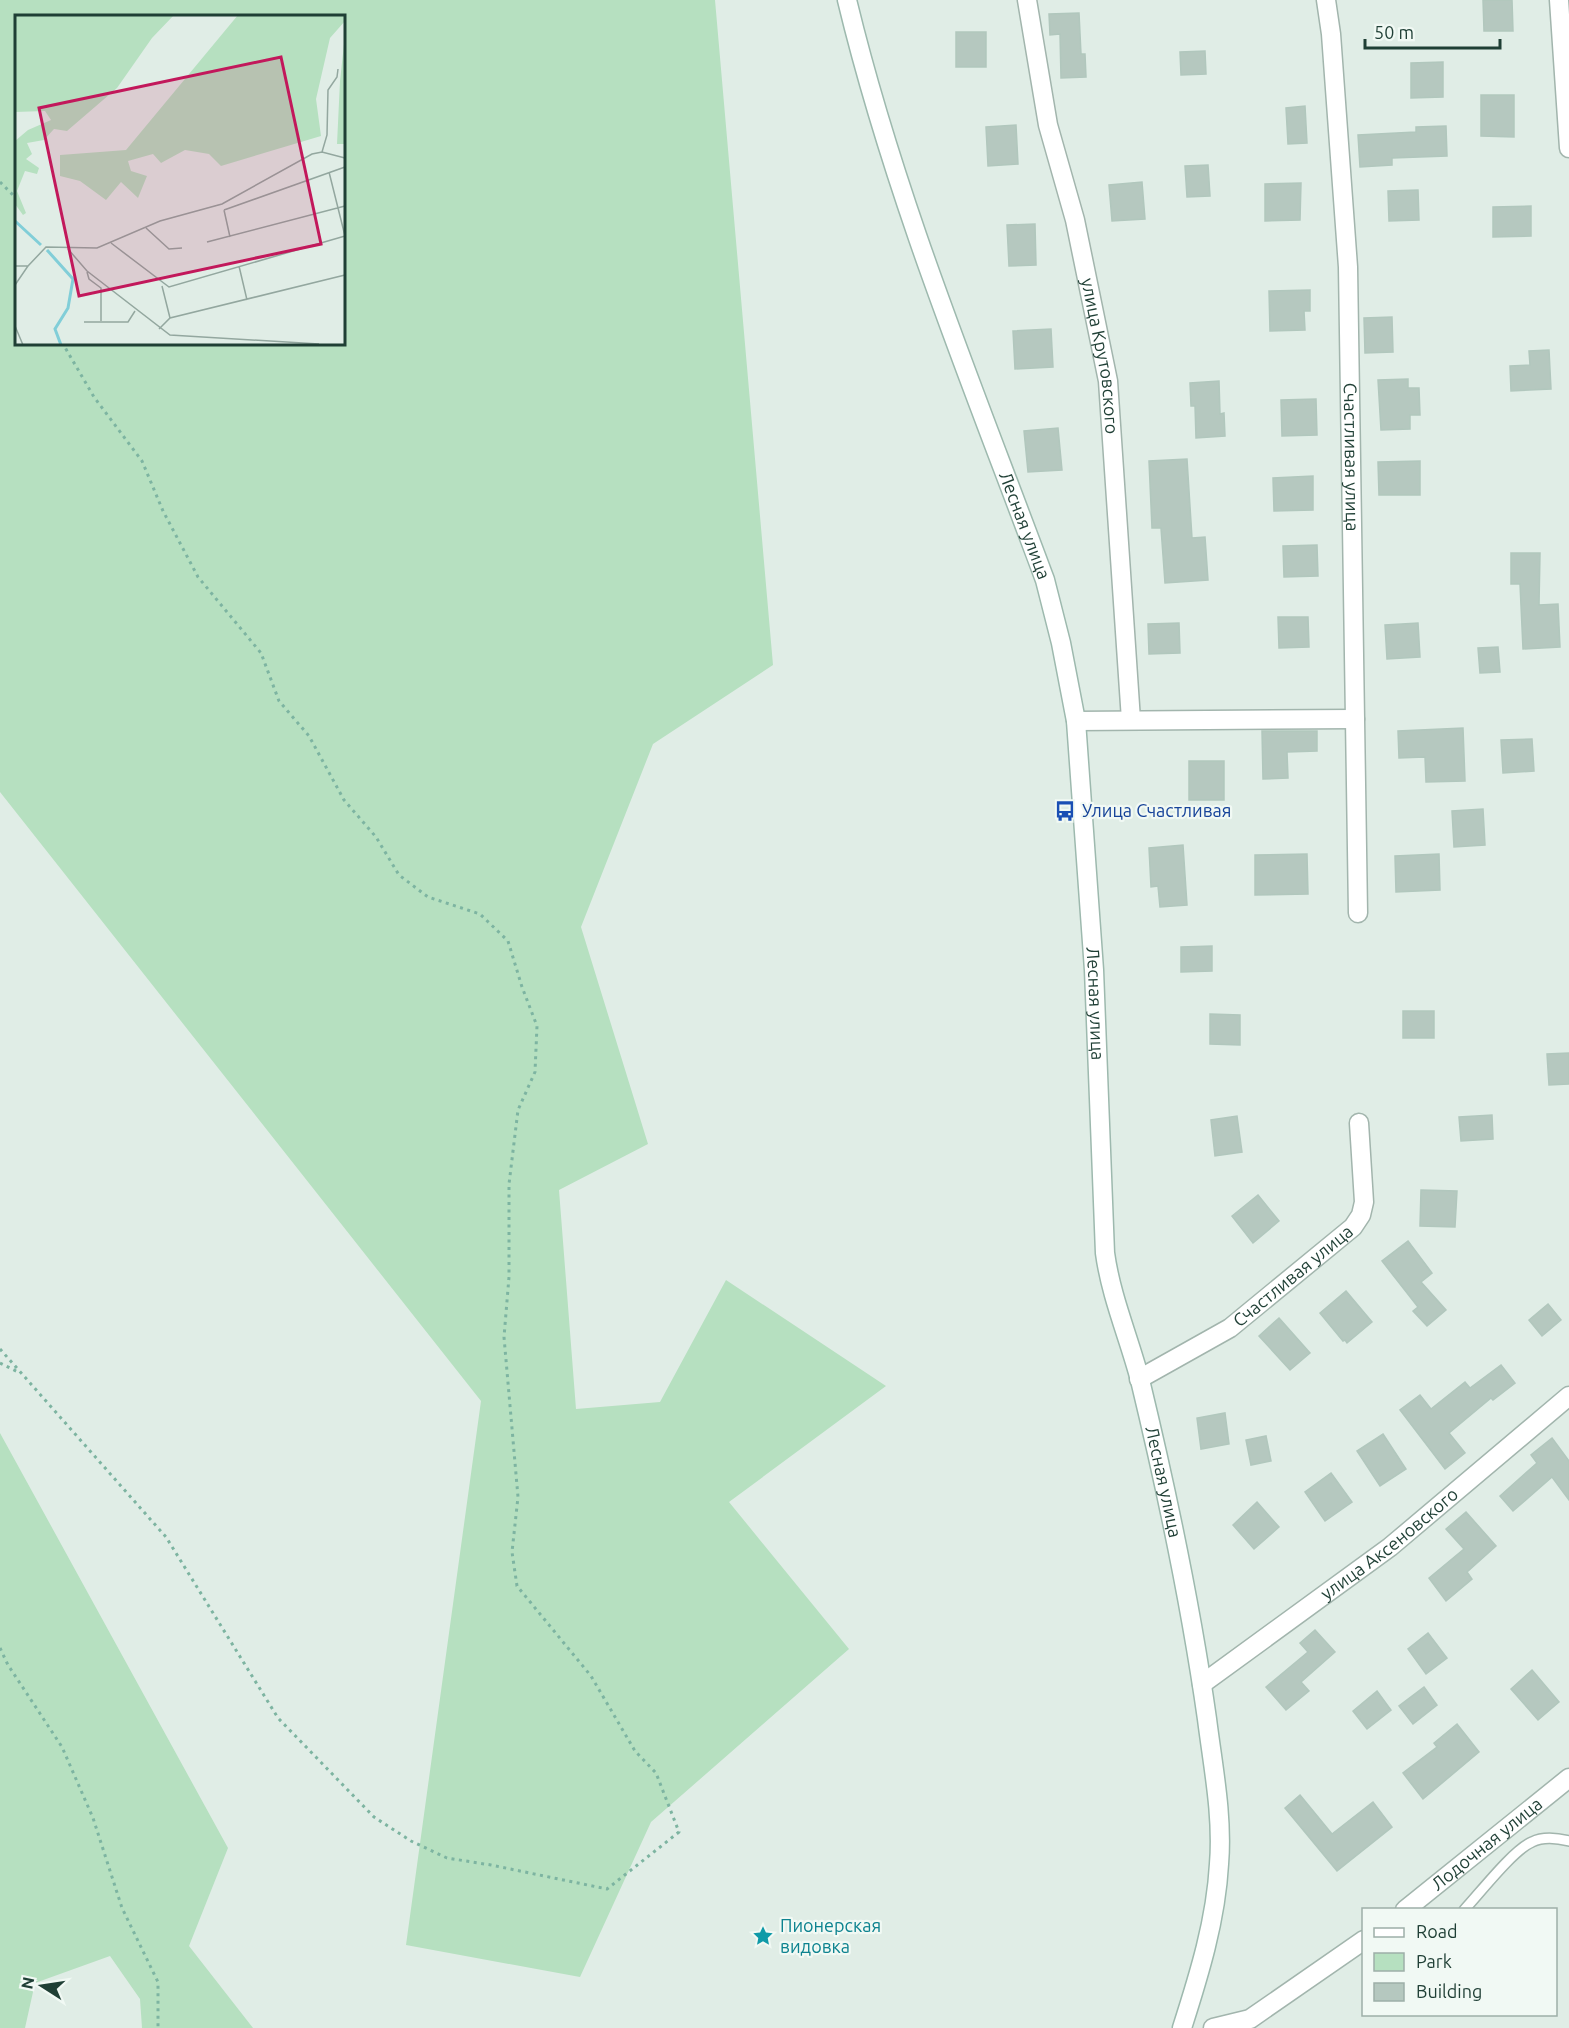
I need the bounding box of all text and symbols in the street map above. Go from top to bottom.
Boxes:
scale bar [1365,12,1500,50]
inset map [15,15,345,345]
text: 50 m [1374,22,1414,42]
street label: улица Крутовского [1078,276,1123,435]
street label: Счастливая улица [1341,382,1363,532]
street label: Лесная улица [996,468,1055,582]
bus stop icon: Улица Счастливая [1053,799,1077,823]
place label: Улица Счастливая [1082,800,1232,820]
street label: Лесная улица [1083,946,1109,1061]
street label: Счастливая улица [1229,1220,1356,1330]
street label: Лесная улица [1142,1424,1186,1539]
street label: улица Аксеновского [1316,1483,1461,1603]
street label: Лодочная улица [1427,1793,1546,1894]
legend [1362,1908,1557,2016]
place label: Пионерская видовка [780,1915,881,1956]
text: Road [1416,1921,1458,1941]
place icon: Пионерская видовка [751,1924,775,1948]
text: Park [1416,1951,1452,1971]
north arrow [12,1956,72,2016]
text: N [17,1975,37,1991]
text: Building [1416,1981,1482,2001]

